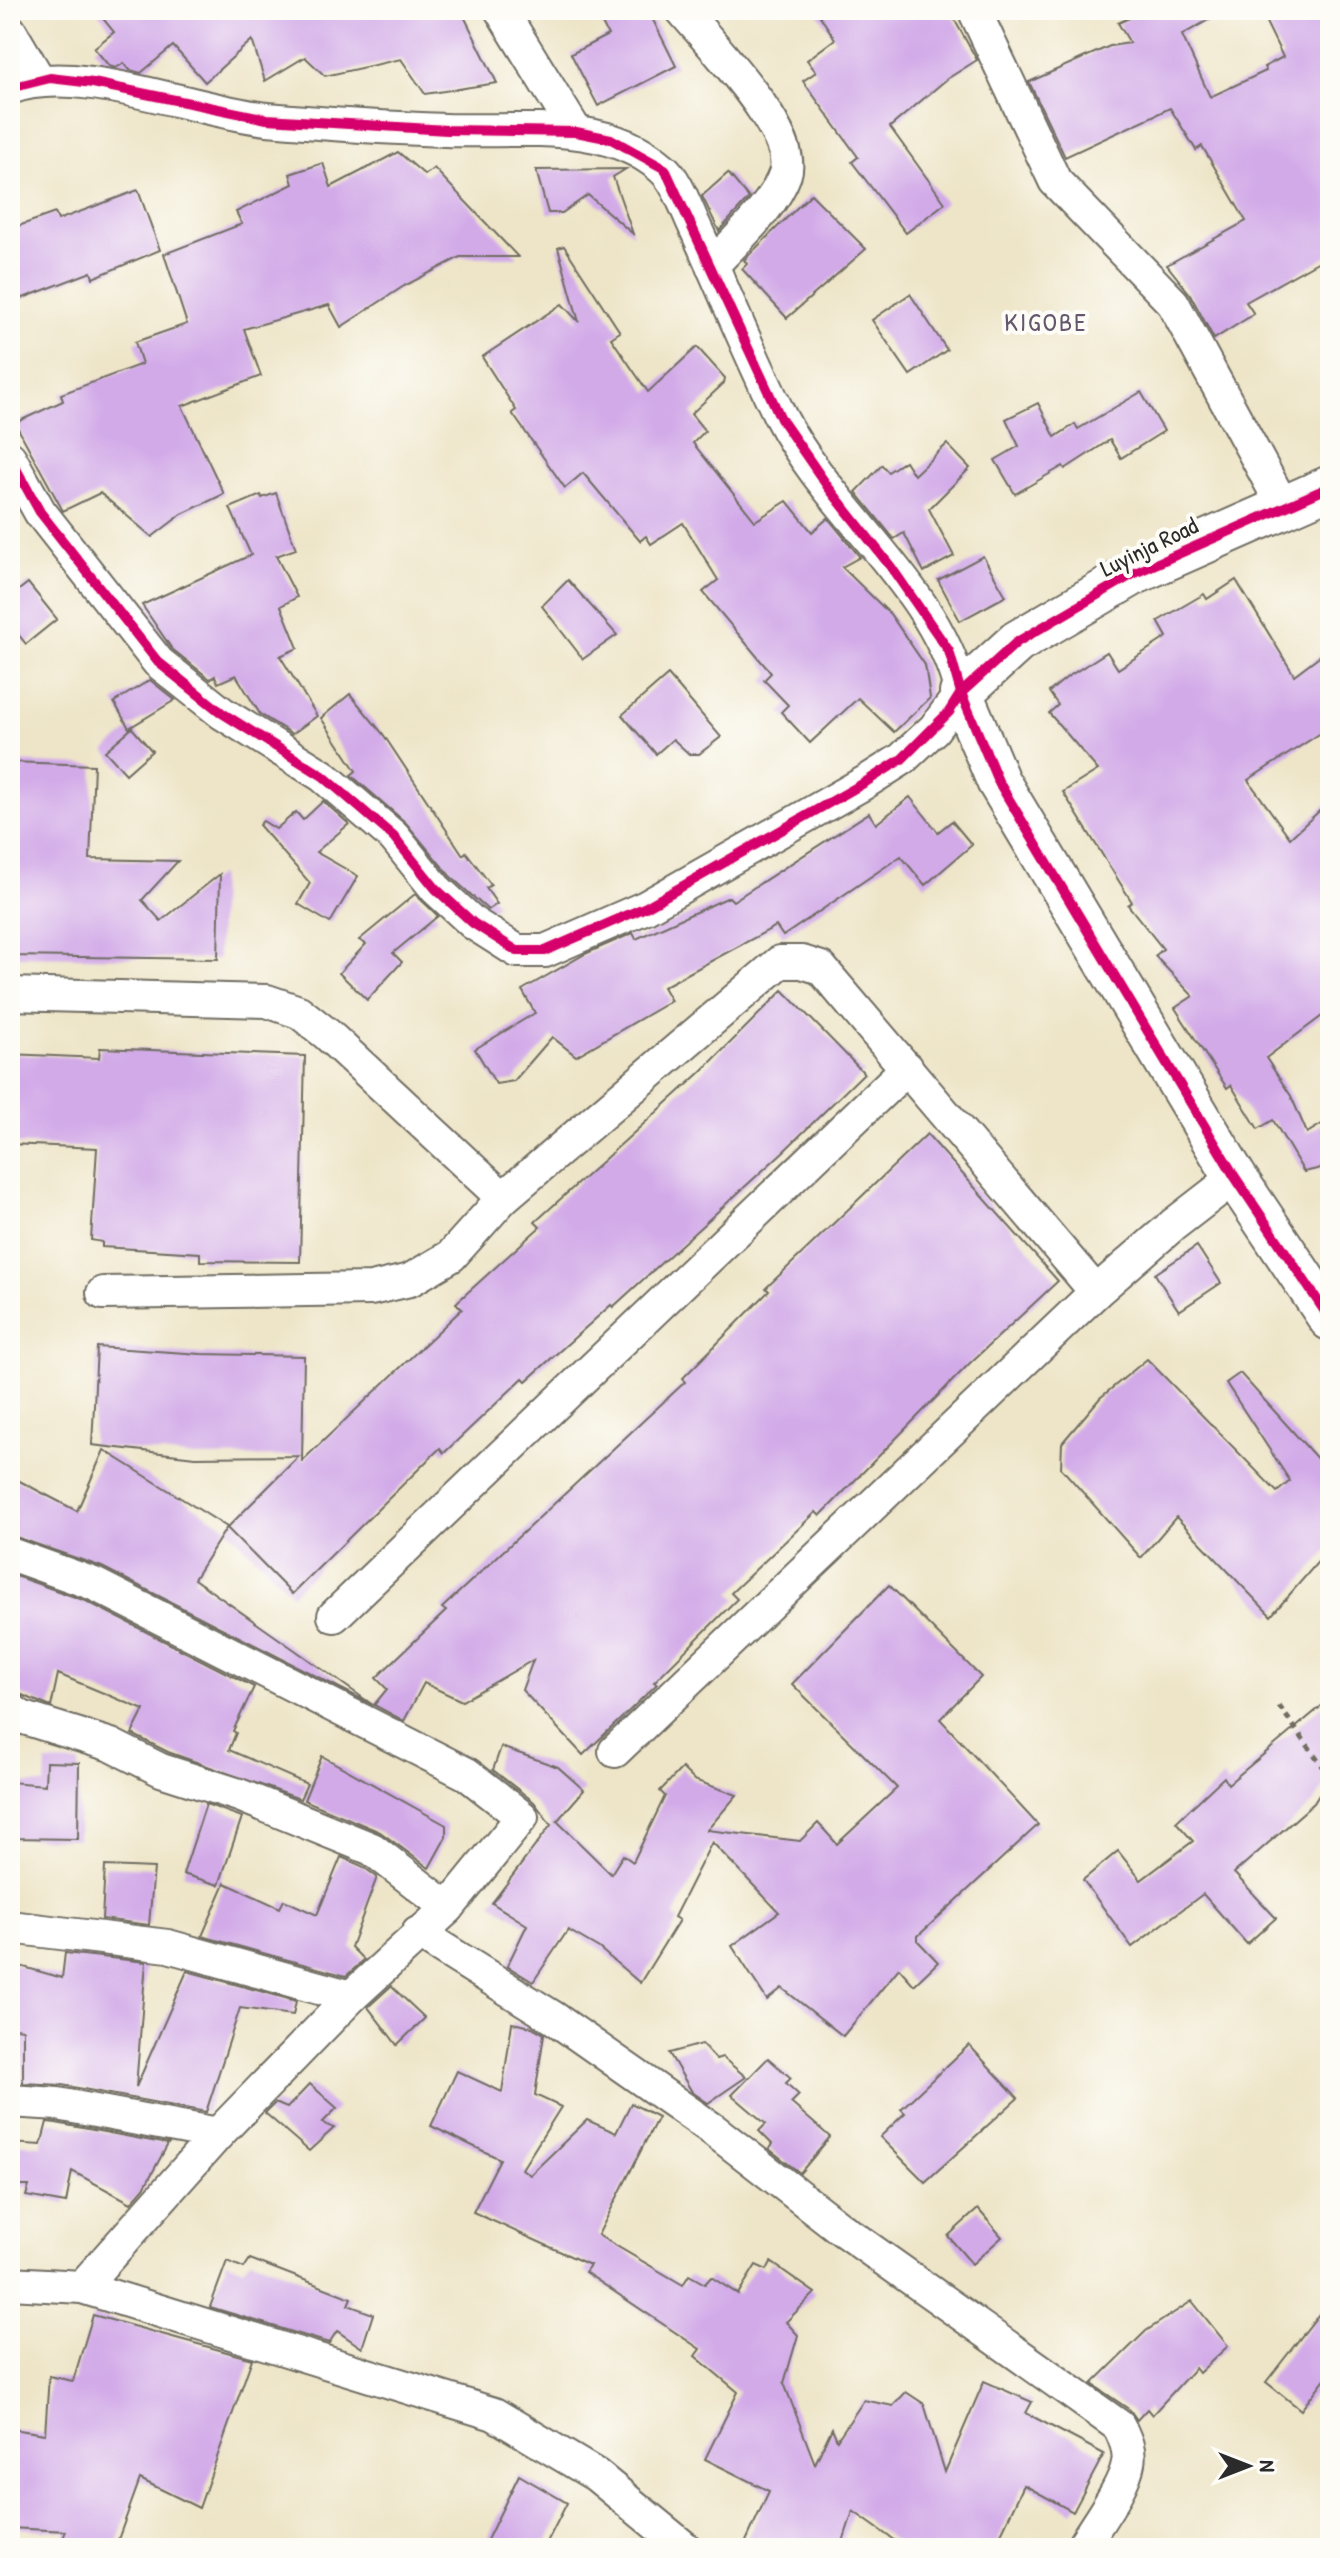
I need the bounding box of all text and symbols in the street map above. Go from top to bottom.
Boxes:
district label: KIGOBE [1004,304,1088,339]
street label: Luyinja Road [1094,509,1203,583]
north arrow [1208,2426,1288,2506]
text: N [1253,2460,1283,2472]

